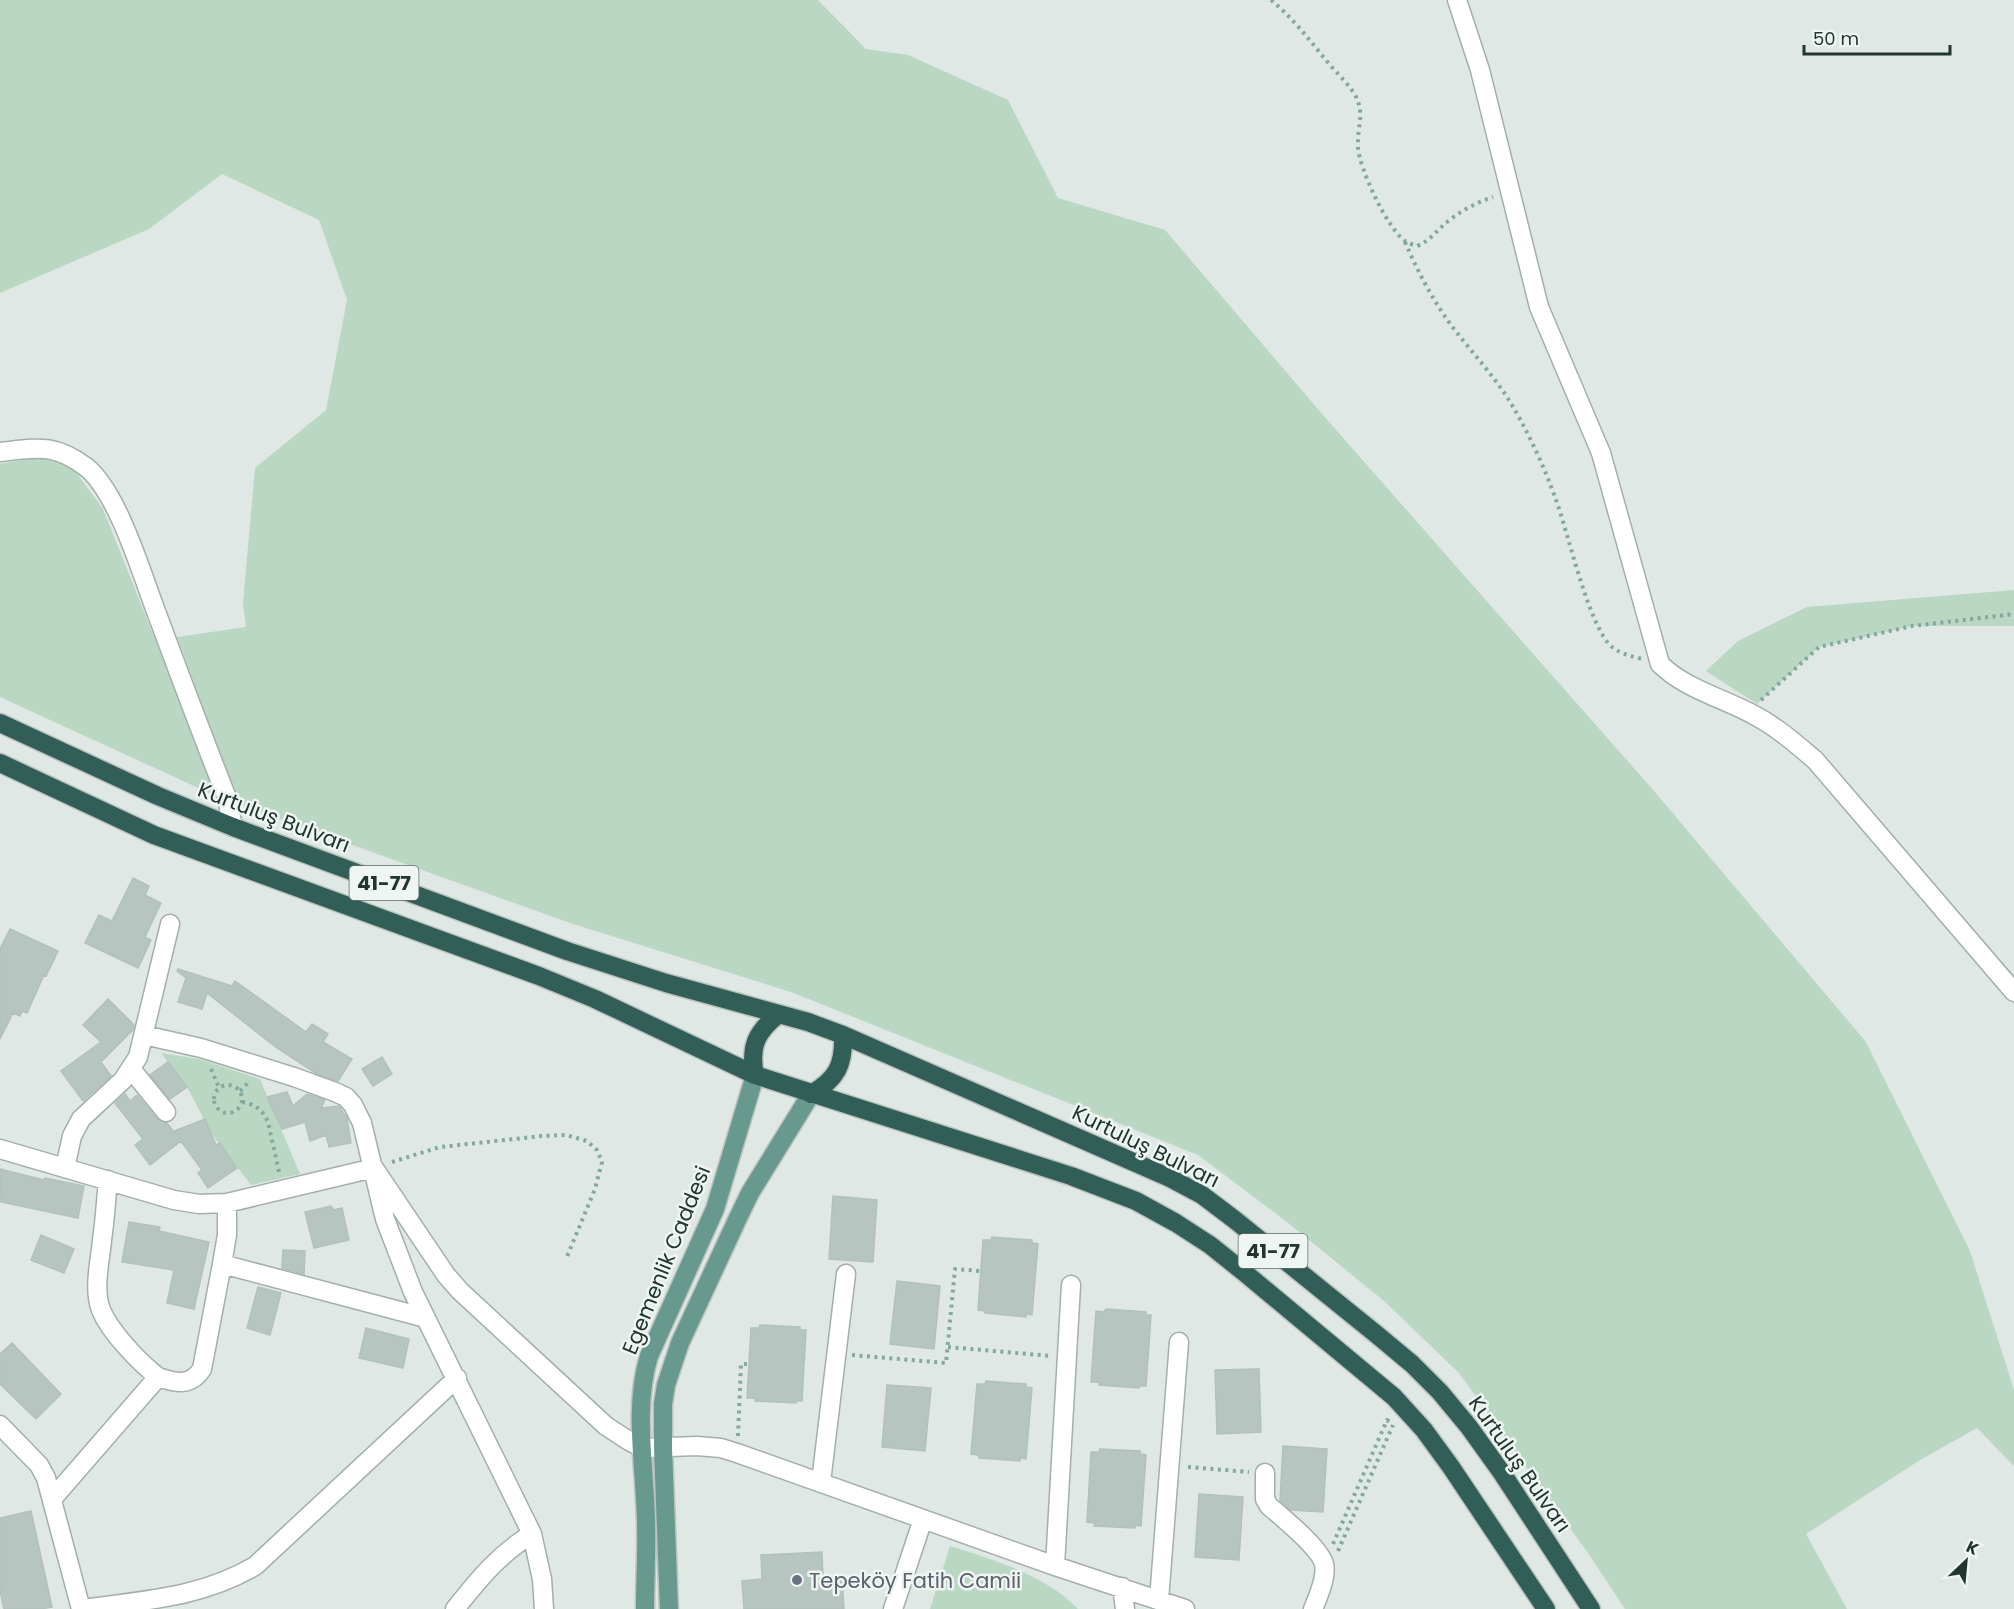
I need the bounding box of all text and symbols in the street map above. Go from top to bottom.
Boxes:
scale bar [1804,18,1950,56]
text: 50 m [1813,26,1859,51]
street label: Kurtuluş Bulvarı [194,775,354,859]
road number: 41-77 [350,866,418,900]
street label: Kurtuluş Bulvarı [1067,1098,1225,1194]
street label: Egemenlik Caddesi [615,1161,717,1359]
road number: 41-77 [1238,1234,1308,1268]
street label: Kurtuluş Bulvarı [1462,1390,1578,1538]
north arrow [1936,1531,1996,1591]
text: K [1962,1535,1982,1561]
place label: Tepeköy Fatih Camii [809,1566,1021,1595]
marker: Tepeköy Fatih Camii [790,1573,804,1587]

